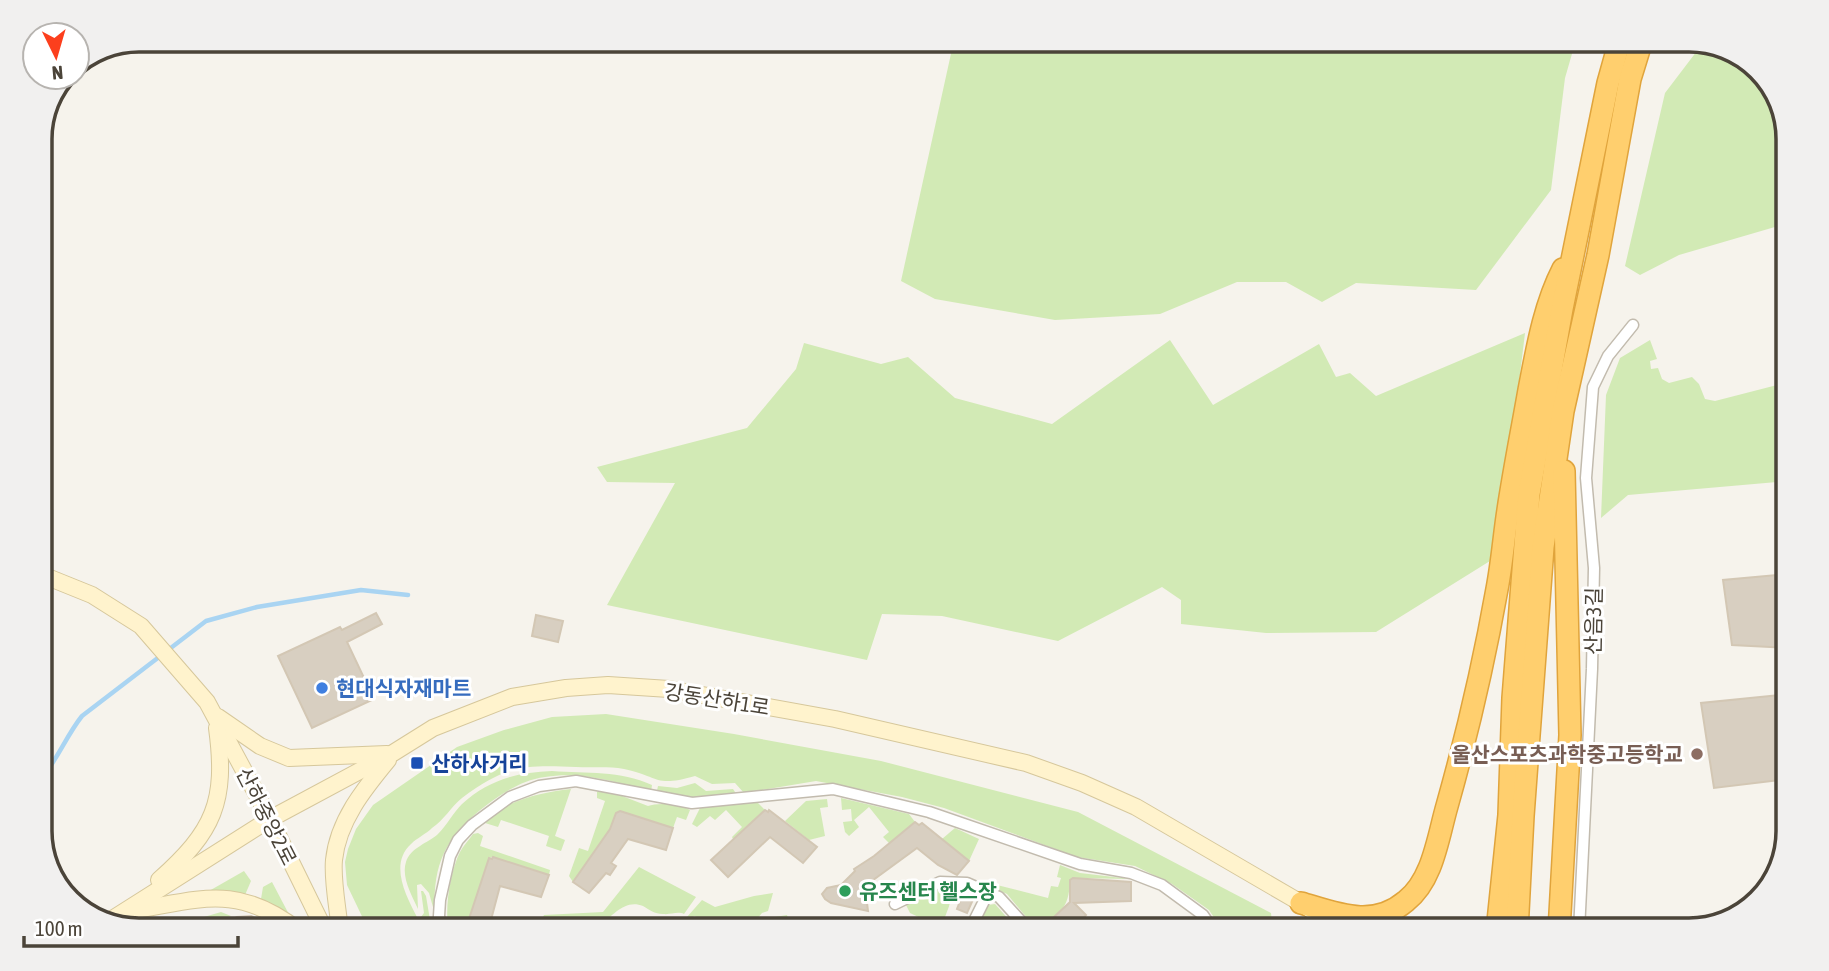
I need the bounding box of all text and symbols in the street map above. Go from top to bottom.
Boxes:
north arrow [21,21,91,91]
text: N [51,61,64,84]
street label: 산음3길 [1580,587,1606,655]
place label: 현대식자재마트 [336,676,471,700]
street label: 강동산하1로 [663,679,771,719]
marker: 현대식자재마트 [314,680,330,696]
place label: 울산스포츠과학중고등학교 [1451,742,1683,766]
marker: 울산스포츠과학중고등학교 [1689,746,1705,762]
place label: 산하사거리 [431,751,528,775]
marker: 산하사거리 [409,755,425,771]
street label: 산하중앙2로 [232,763,302,869]
place label: 유즈센터 헬스장 [859,879,997,903]
marker: 유즈센터 헬스장 [837,883,853,899]
scale bar [24,904,238,948]
text: 100 m [35,916,83,940]

